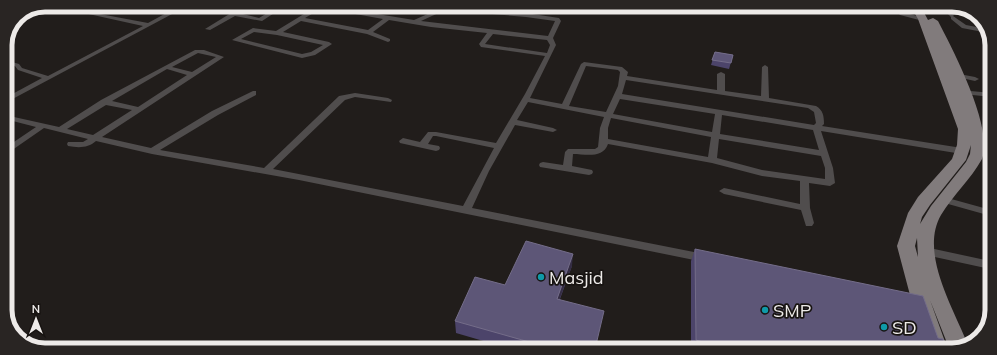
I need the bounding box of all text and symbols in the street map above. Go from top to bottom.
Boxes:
place label: Masjid [549,266,604,289]
marker: Masjid [536,272,546,282]
north arrow [16,299,56,339]
place label: SMP [773,299,811,322]
text: N [32,302,40,316]
marker: SMP [760,305,770,315]
place label: SD [892,316,917,339]
marker: SD [879,322,889,332]

